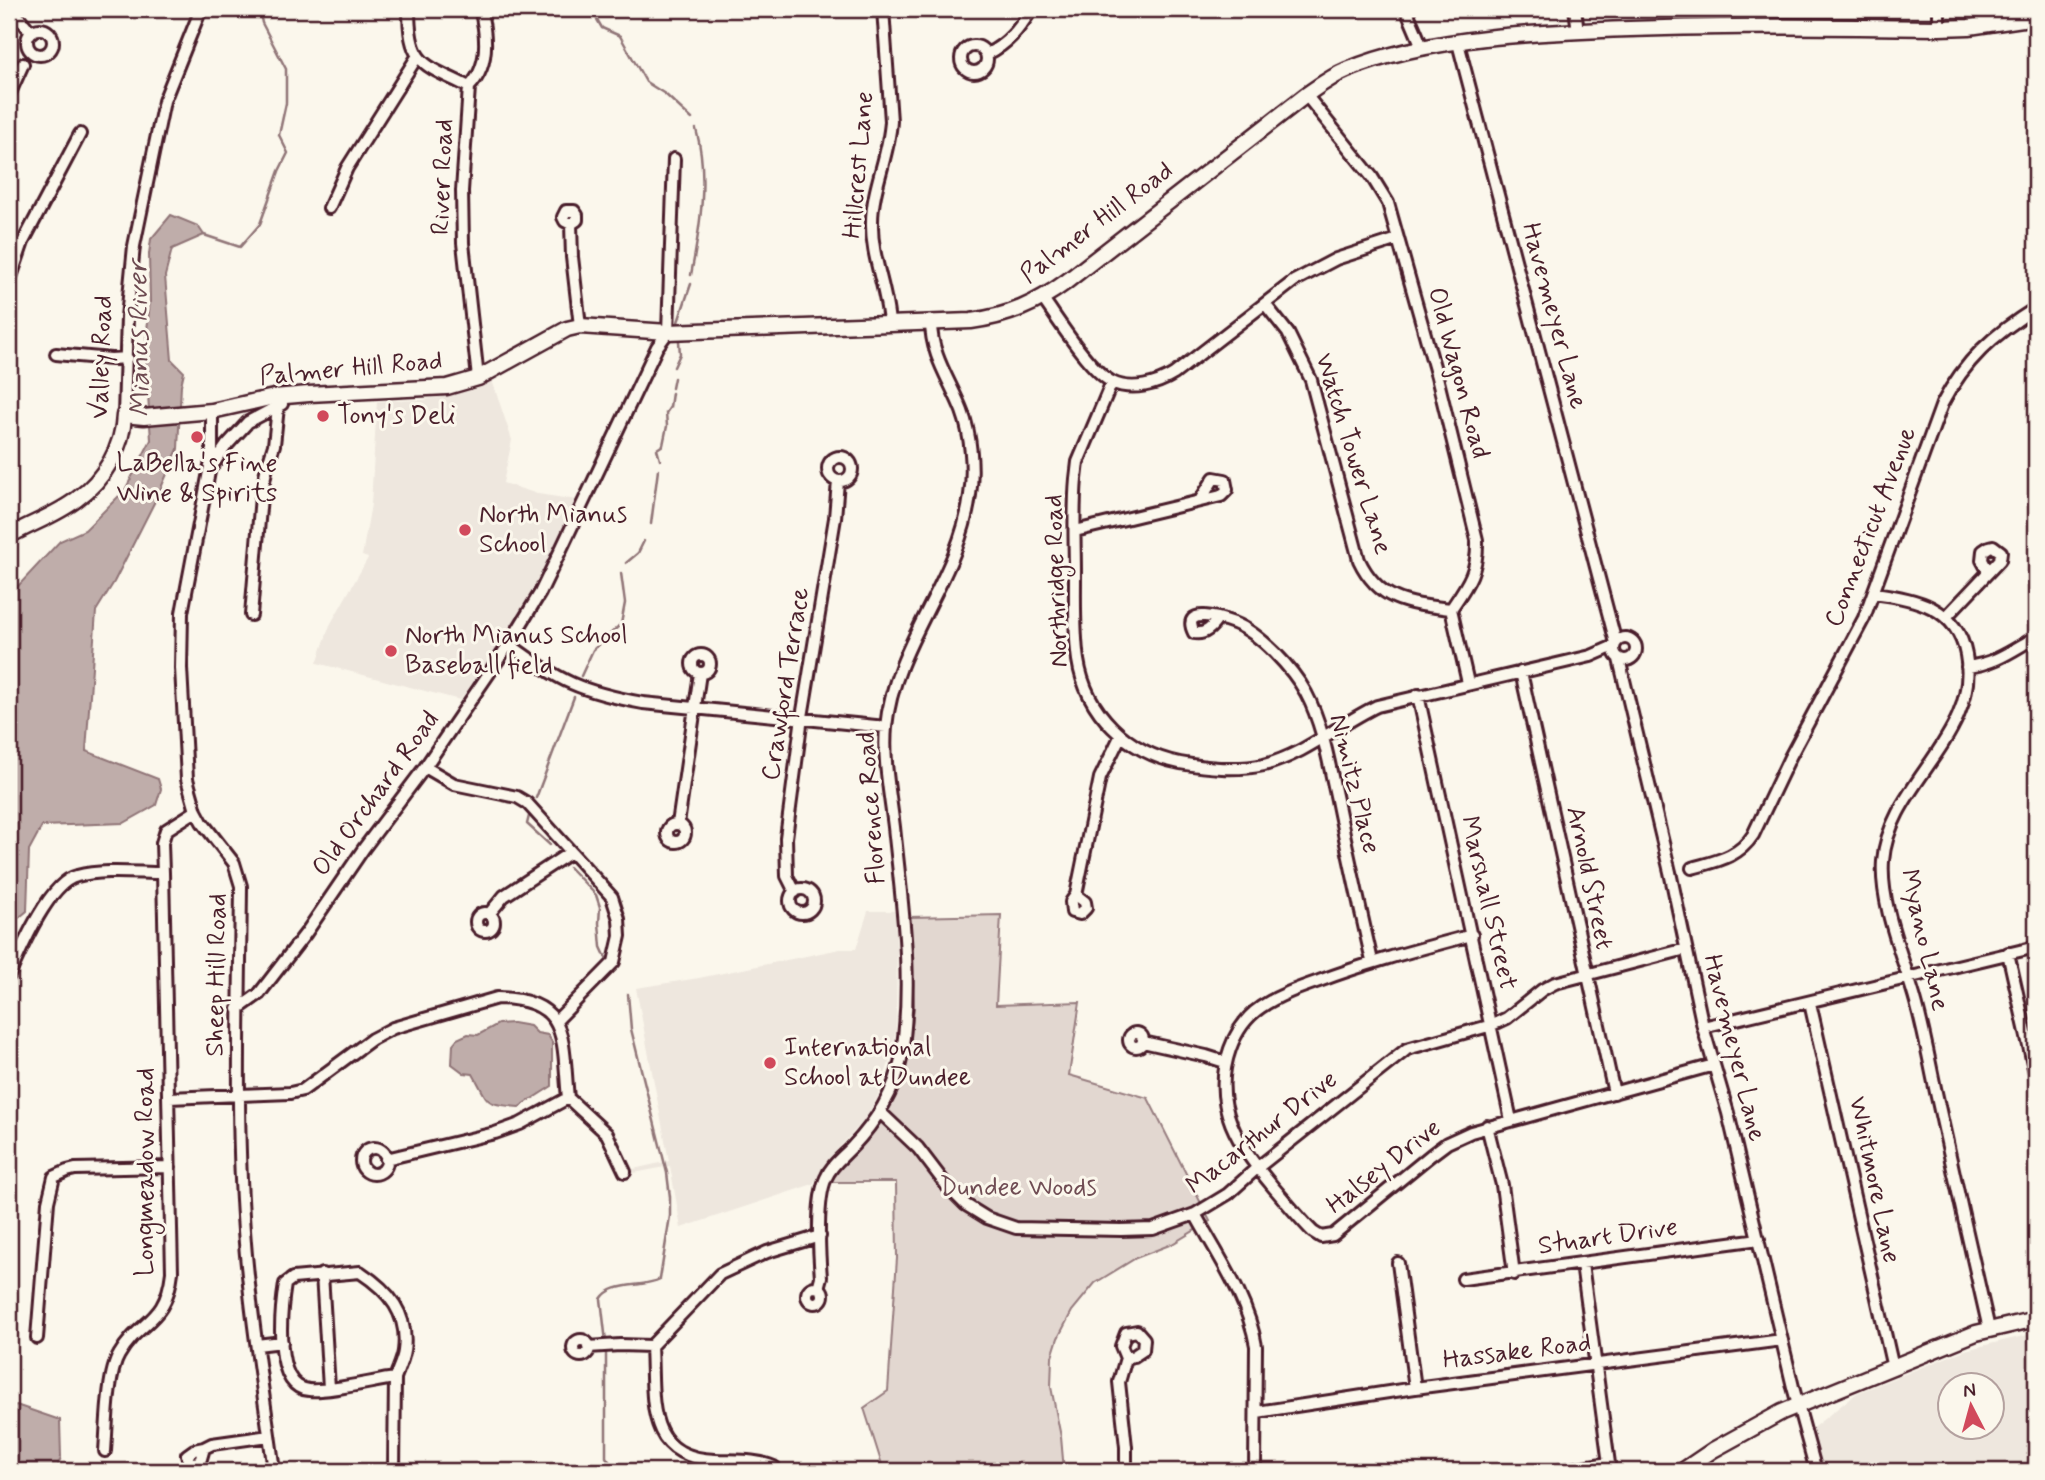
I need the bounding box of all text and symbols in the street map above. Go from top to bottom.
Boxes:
street label: Hillcrest Lane [836,90,882,240]
street label: River Road [424,118,462,236]
street label: Palmer Hill Road [1014,154,1180,292]
street label: Havemeyer Lane [1513,219,1595,413]
water label: Mianus River [120,256,160,418]
street label: Old Wagon Road [1419,284,1497,462]
street label: Valley Road [83,295,121,419]
street label: Palmer Hill Road [258,344,444,394]
street label: Watch Tower Lane [1306,349,1400,559]
place label: Tony's Deli [337,399,456,433]
marker: Tony's Deli [315,408,331,424]
street label: Connecticut Avenue [1817,422,1925,632]
marker: LaBella's Fine Wine & Spirits [189,429,205,445]
place label: LaBella's Fine Wine & Spirits [116,447,278,511]
street label: Northridge Road [1037,494,1079,668]
place label: North Mianus School [479,498,627,562]
marker: North Mianus School [457,522,473,538]
street label: Crawford Terrace [754,585,820,783]
place label: North Mianus School Baseball field [405,619,628,683]
marker: North Mianus School Baseball field [383,643,399,659]
street label: Old Orchard Road [304,705,448,883]
street label: Nimitz Place [1320,711,1388,857]
street label: Florence Road [850,730,894,886]
street label: Arnold Street [1557,803,1621,953]
street label: Marshall Street [1451,813,1525,993]
street label: Myano Lane [1891,866,1957,1014]
street label: Sheep Hill Road [199,893,235,1057]
street label: Havemeyer Lane [1694,951,1774,1145]
place label: International School at Dundee [784,1031,971,1095]
marker: International School at Dundee [762,1055,778,1071]
street label: Macarthur Drive [1179,1063,1345,1203]
street label: Longmeadow Road [129,1068,165,1276]
street label: Whitmore Lane [1840,1094,1908,1266]
street label: Halsey Drive [1320,1112,1448,1222]
park label: Dundee Woods [939,1171,1097,1205]
street label: Stuart Drive [1536,1210,1680,1264]
street label: Hassake Road [1441,1326,1593,1378]
north arrow [1937,1372,2007,1442]
text: N [1962,1377,1977,1404]

